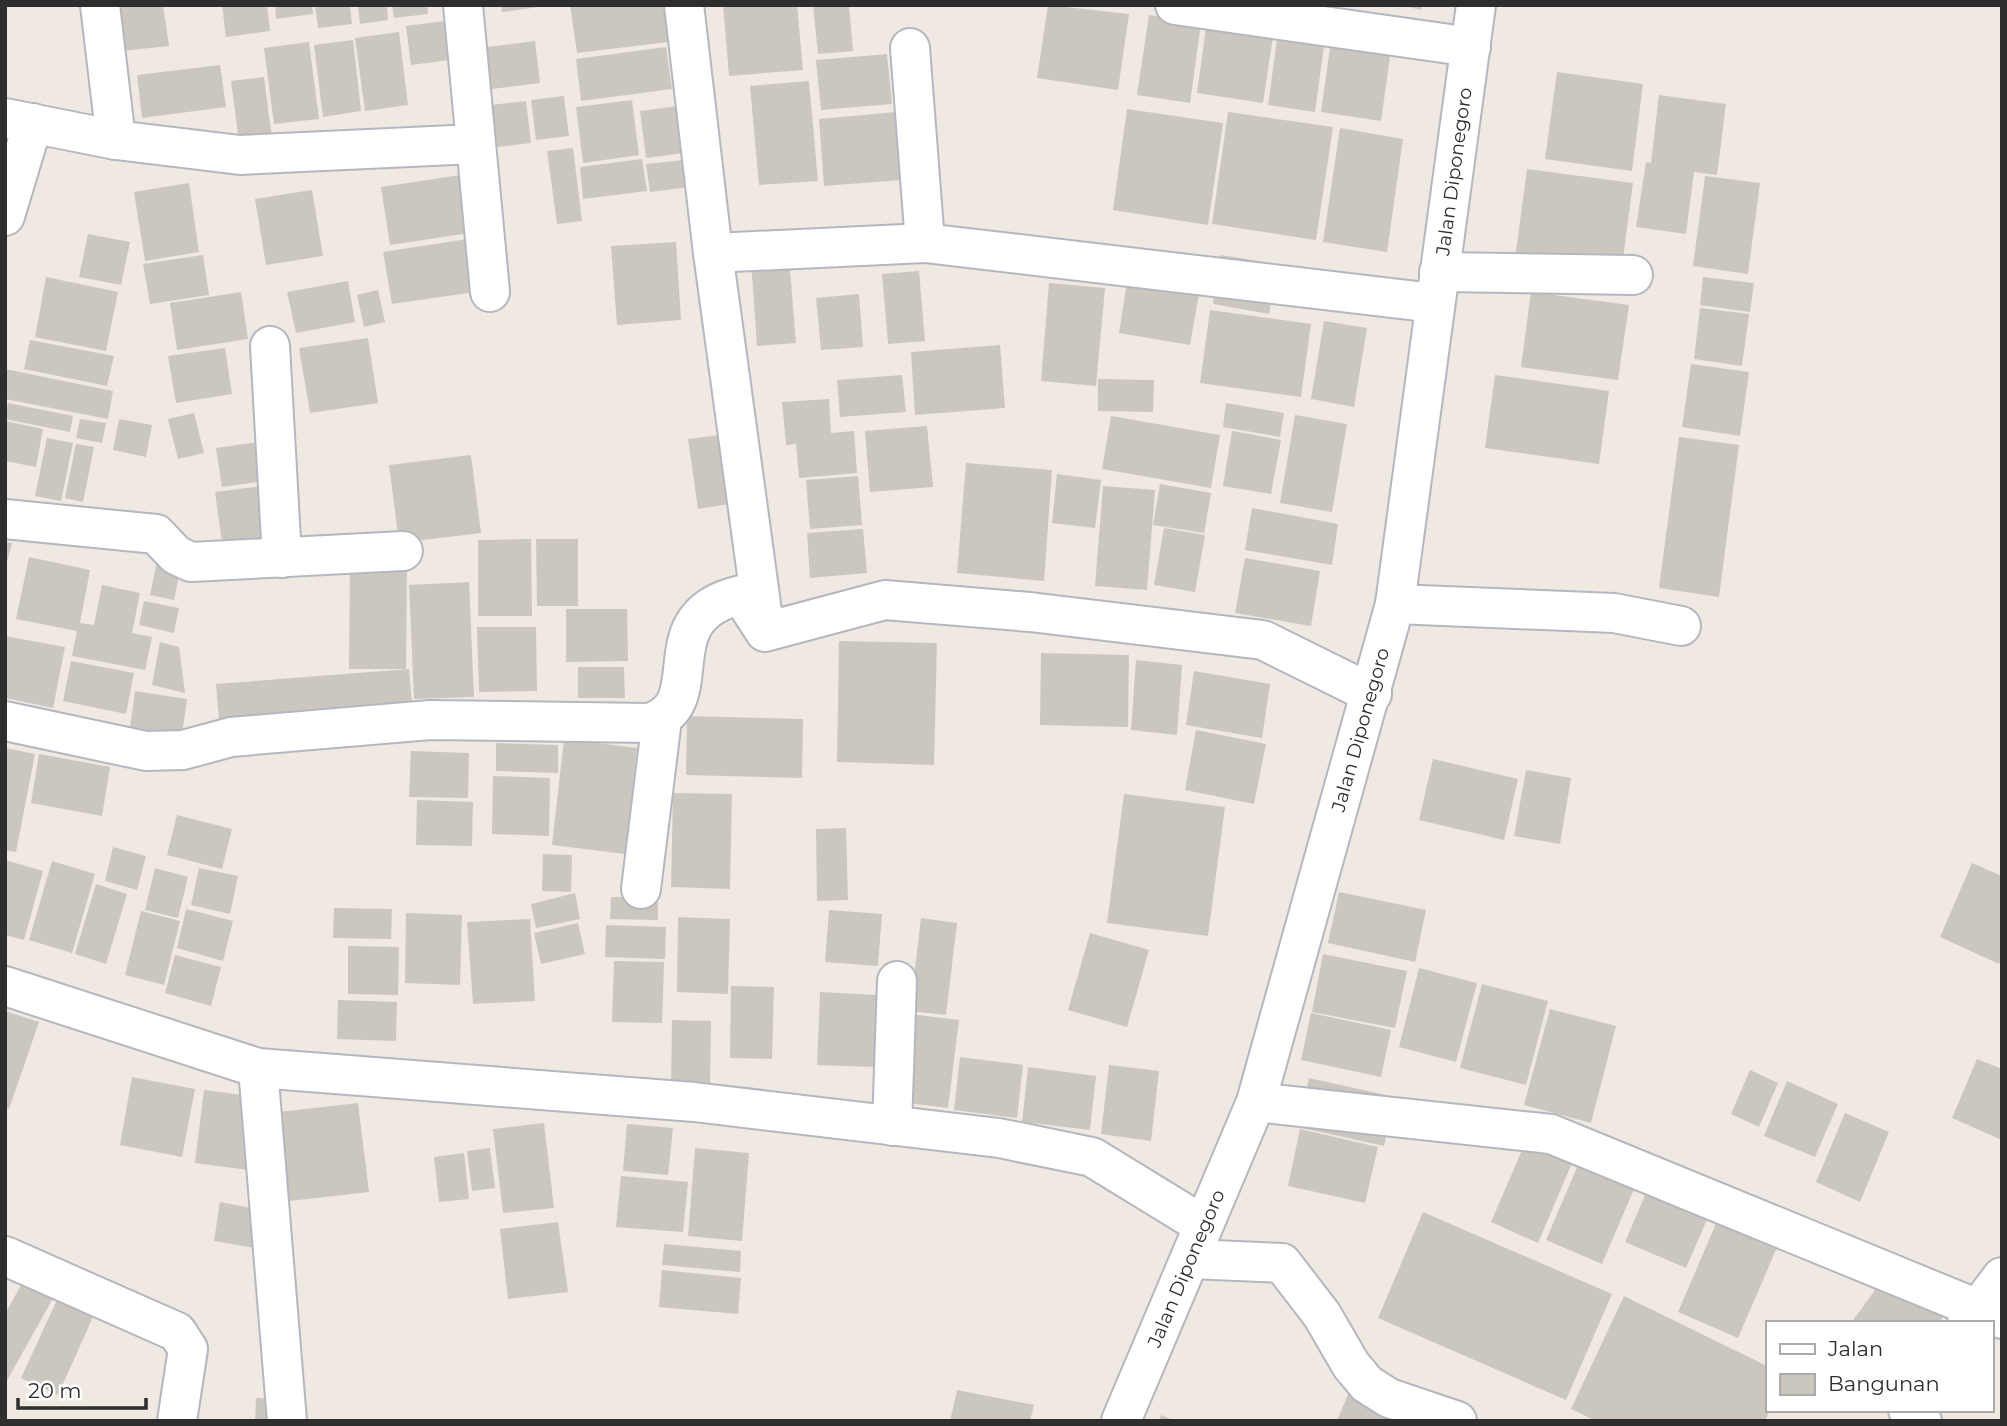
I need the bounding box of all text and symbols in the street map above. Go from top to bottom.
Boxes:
street label: Jalan Diponegoro [1431,86,1476,258]
street label: Jalan Diponegoro [1326,645,1394,815]
street label: Jalan Diponegoro [1142,1186,1229,1351]
legend [1766,1321,1993,1412]
text: Jalan [1827,1336,1883,1361]
scale bar [18,1366,145,1410]
text: Bangunan [1828,1371,1940,1396]
text: 20 m [28,1378,82,1403]

